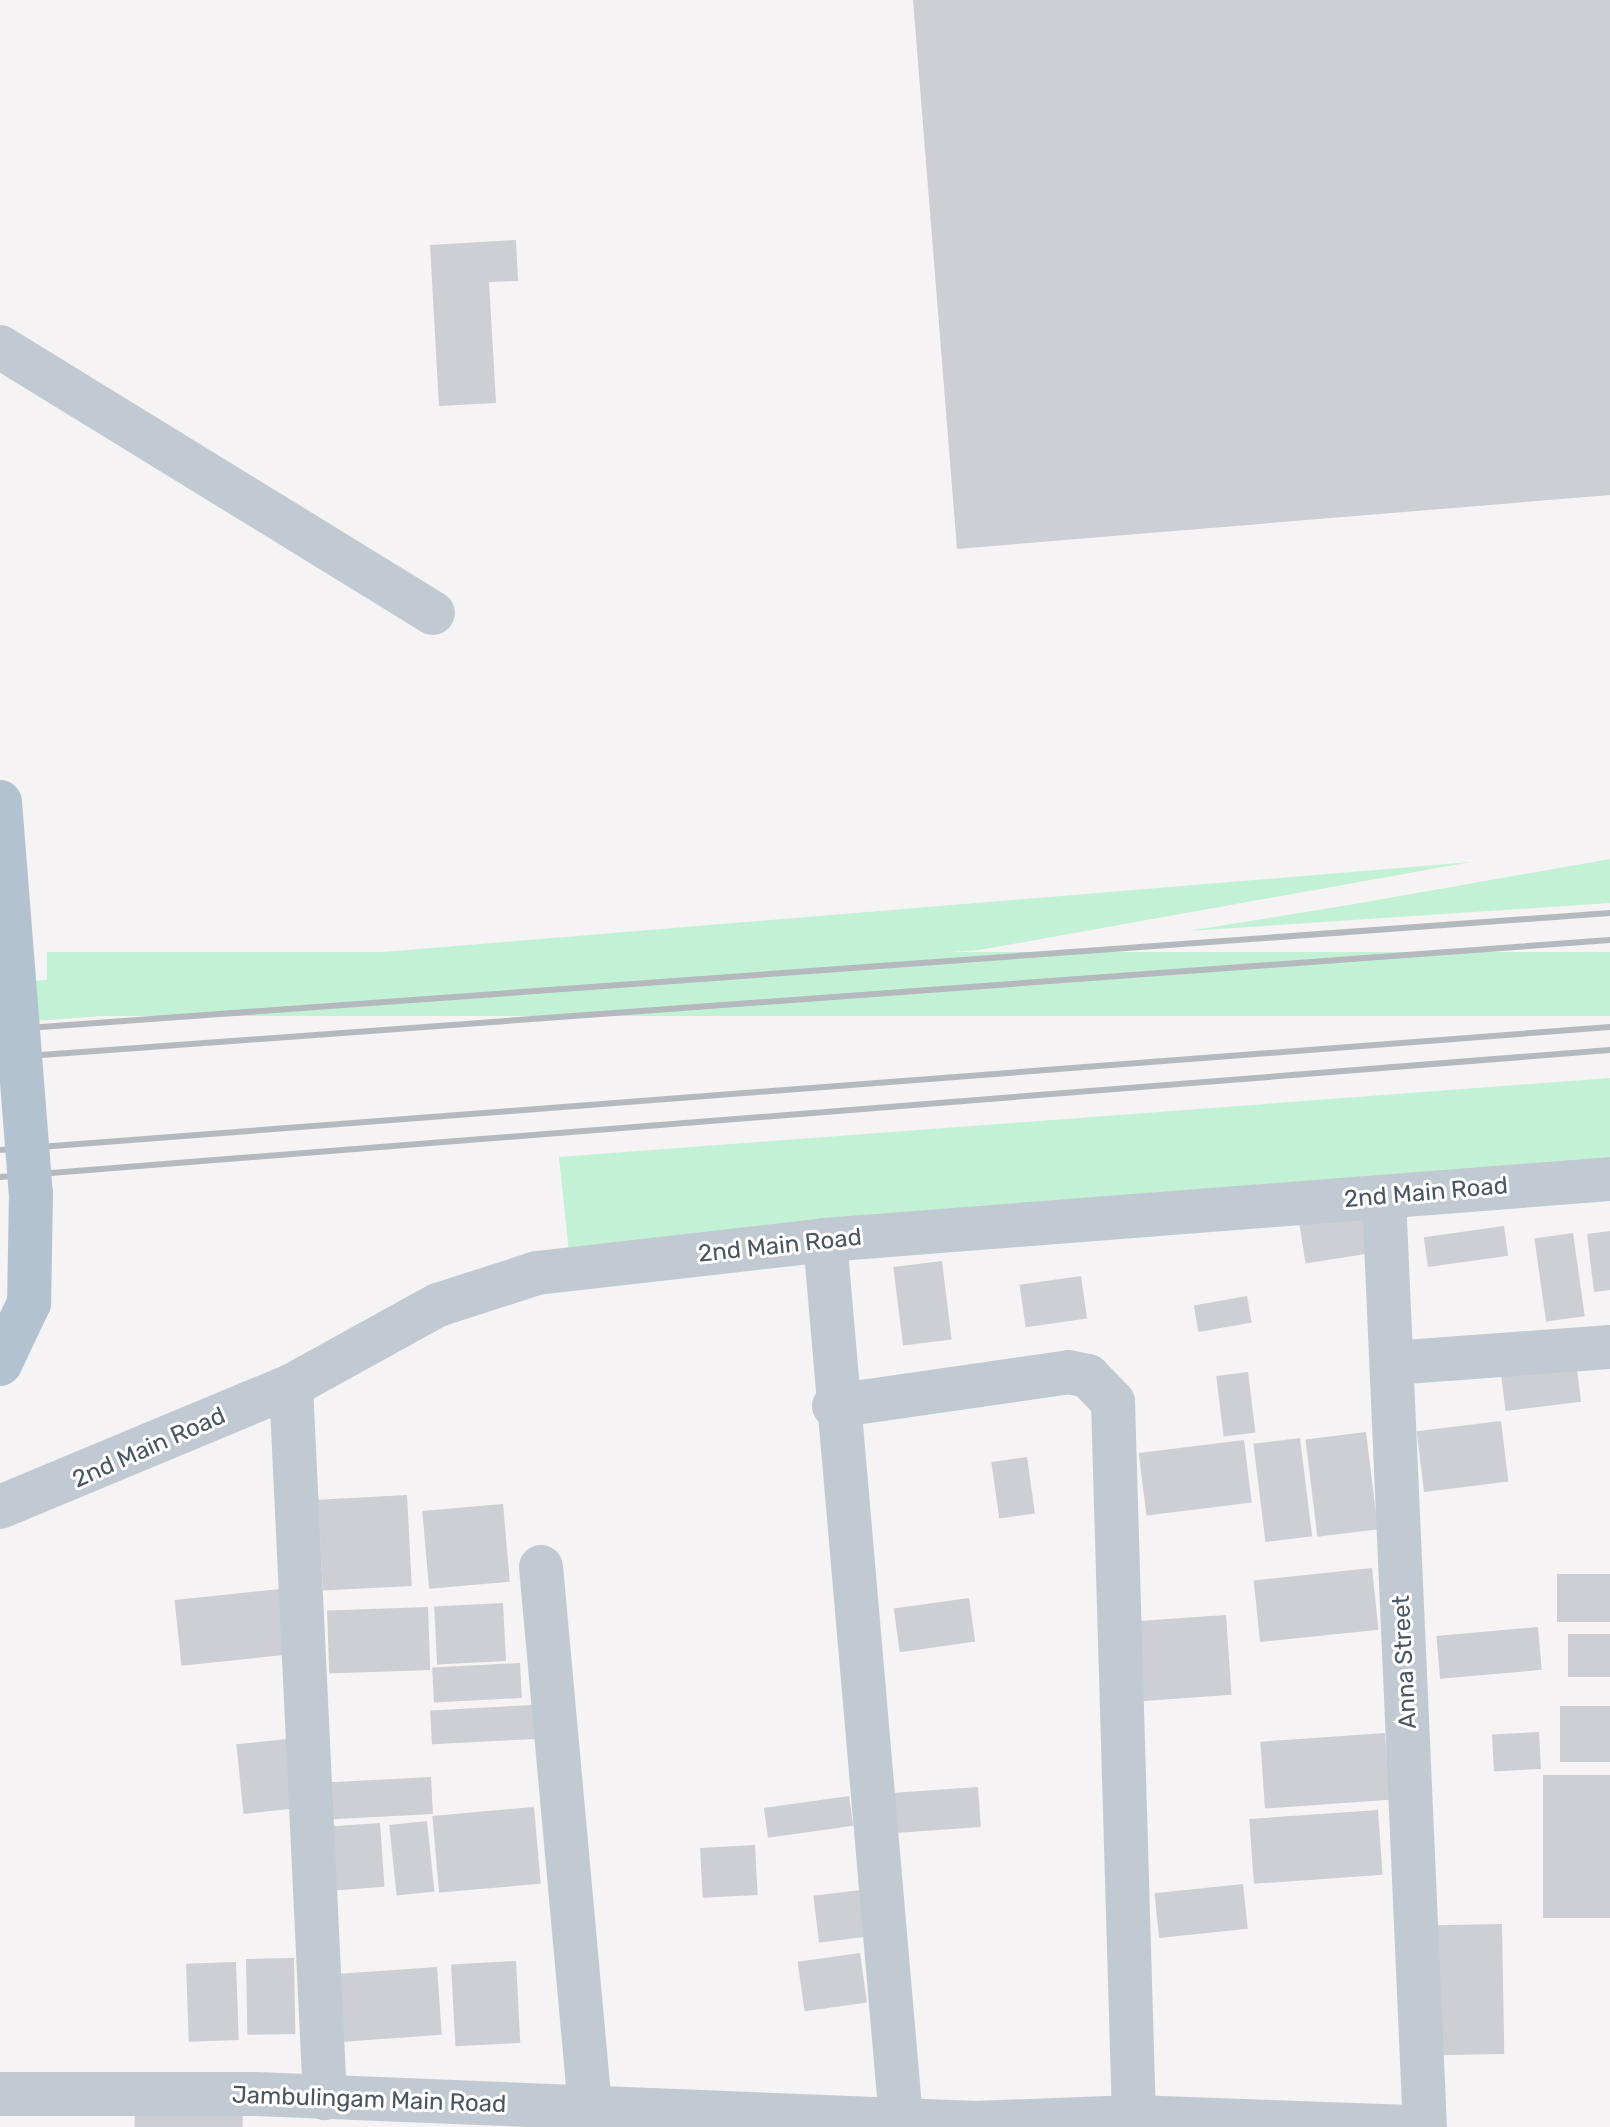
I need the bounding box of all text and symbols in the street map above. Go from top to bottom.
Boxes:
street label: 2nd Main Road [1343,1171,1509,1215]
street label: 2nd Main Road [697,1223,863,1269]
street label: 2nd Main Road [68,1401,230,1495]
street label: Anna Street [1387,1594,1423,1730]
street label: Jambulingam Main Road [231,2081,507,2119]

